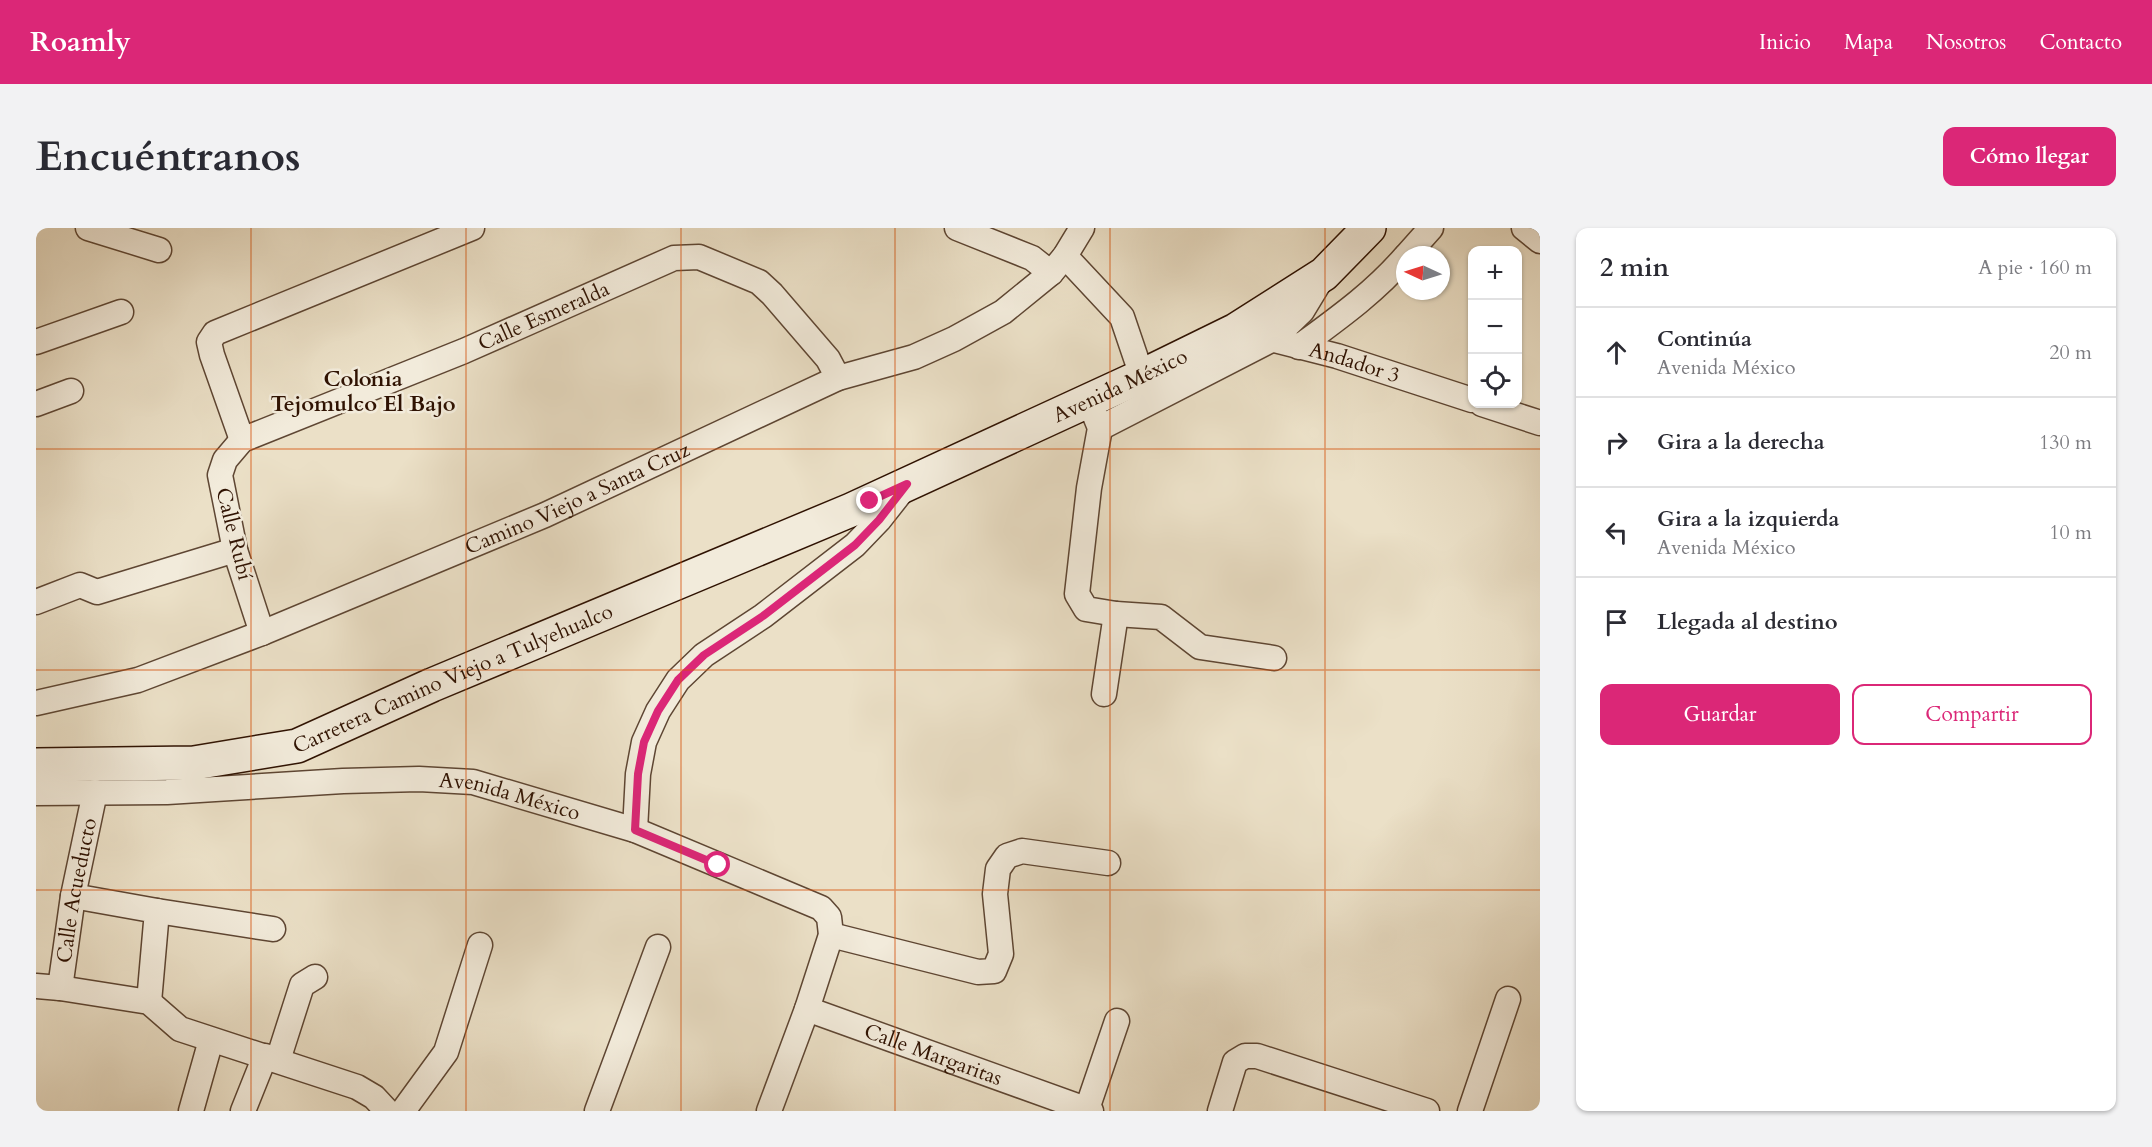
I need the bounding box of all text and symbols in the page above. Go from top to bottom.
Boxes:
text: Roamly [30,23,131,61]
text: Inicio [1759,28,1811,57]
text: Mapa [1844,28,1893,57]
text: Nosotros [1926,28,2006,57]
text: Contacto [2039,28,2122,57]
button: Cómo llegar [1943,127,2116,186]
text: Encuéntranos [36,128,301,185]
north arrow [1396,246,1450,300]
map controls [1468,246,1522,408]
button: + [1468,246,1522,300]
text: 2 min [1600,250,1669,285]
text: A pie · 160 m [1978,254,2092,281]
street label: Calle Esmeralda [473,274,614,358]
button: − [1468,300,1522,354]
text: Continúa [1657,324,1752,354]
street label: Andador 3 [1306,335,1404,390]
icon: ahead [1600,336,1633,369]
text: 20 m [2049,339,2092,366]
street label: Avenida México [1048,342,1192,430]
button: locate [1468,354,1522,408]
text: Avenida México [1657,354,1796,381]
district label: Colonia Tejomulco El Bajo [270,364,456,419]
icon: right [1600,426,1633,459]
text: Gira a la derecha [1657,427,1825,457]
text: 130 m [2039,429,2092,456]
street label: Camino Viejo a Santa Cruz [460,435,695,561]
street label: Calle Rubí [209,485,259,583]
route end [856,487,882,513]
text: Gira a la izquierda [1657,504,1840,534]
icon: left [1600,516,1633,549]
text: 10 m [2049,519,2092,546]
text: Avenida México [1657,534,1796,561]
street label: Carretera Camino Viejo a Tulyehualco [288,597,617,761]
icon: arrive [1600,606,1633,639]
text: Llegada al destino [1657,607,1838,637]
button: Guardar [1600,684,1840,745]
button: Compartir [1852,684,2092,745]
street label: Avenida México [438,766,584,828]
street label: Calle Acueducto [49,815,104,965]
route start [704,851,730,877]
street label: Calle Margaritas [860,1016,1006,1092]

